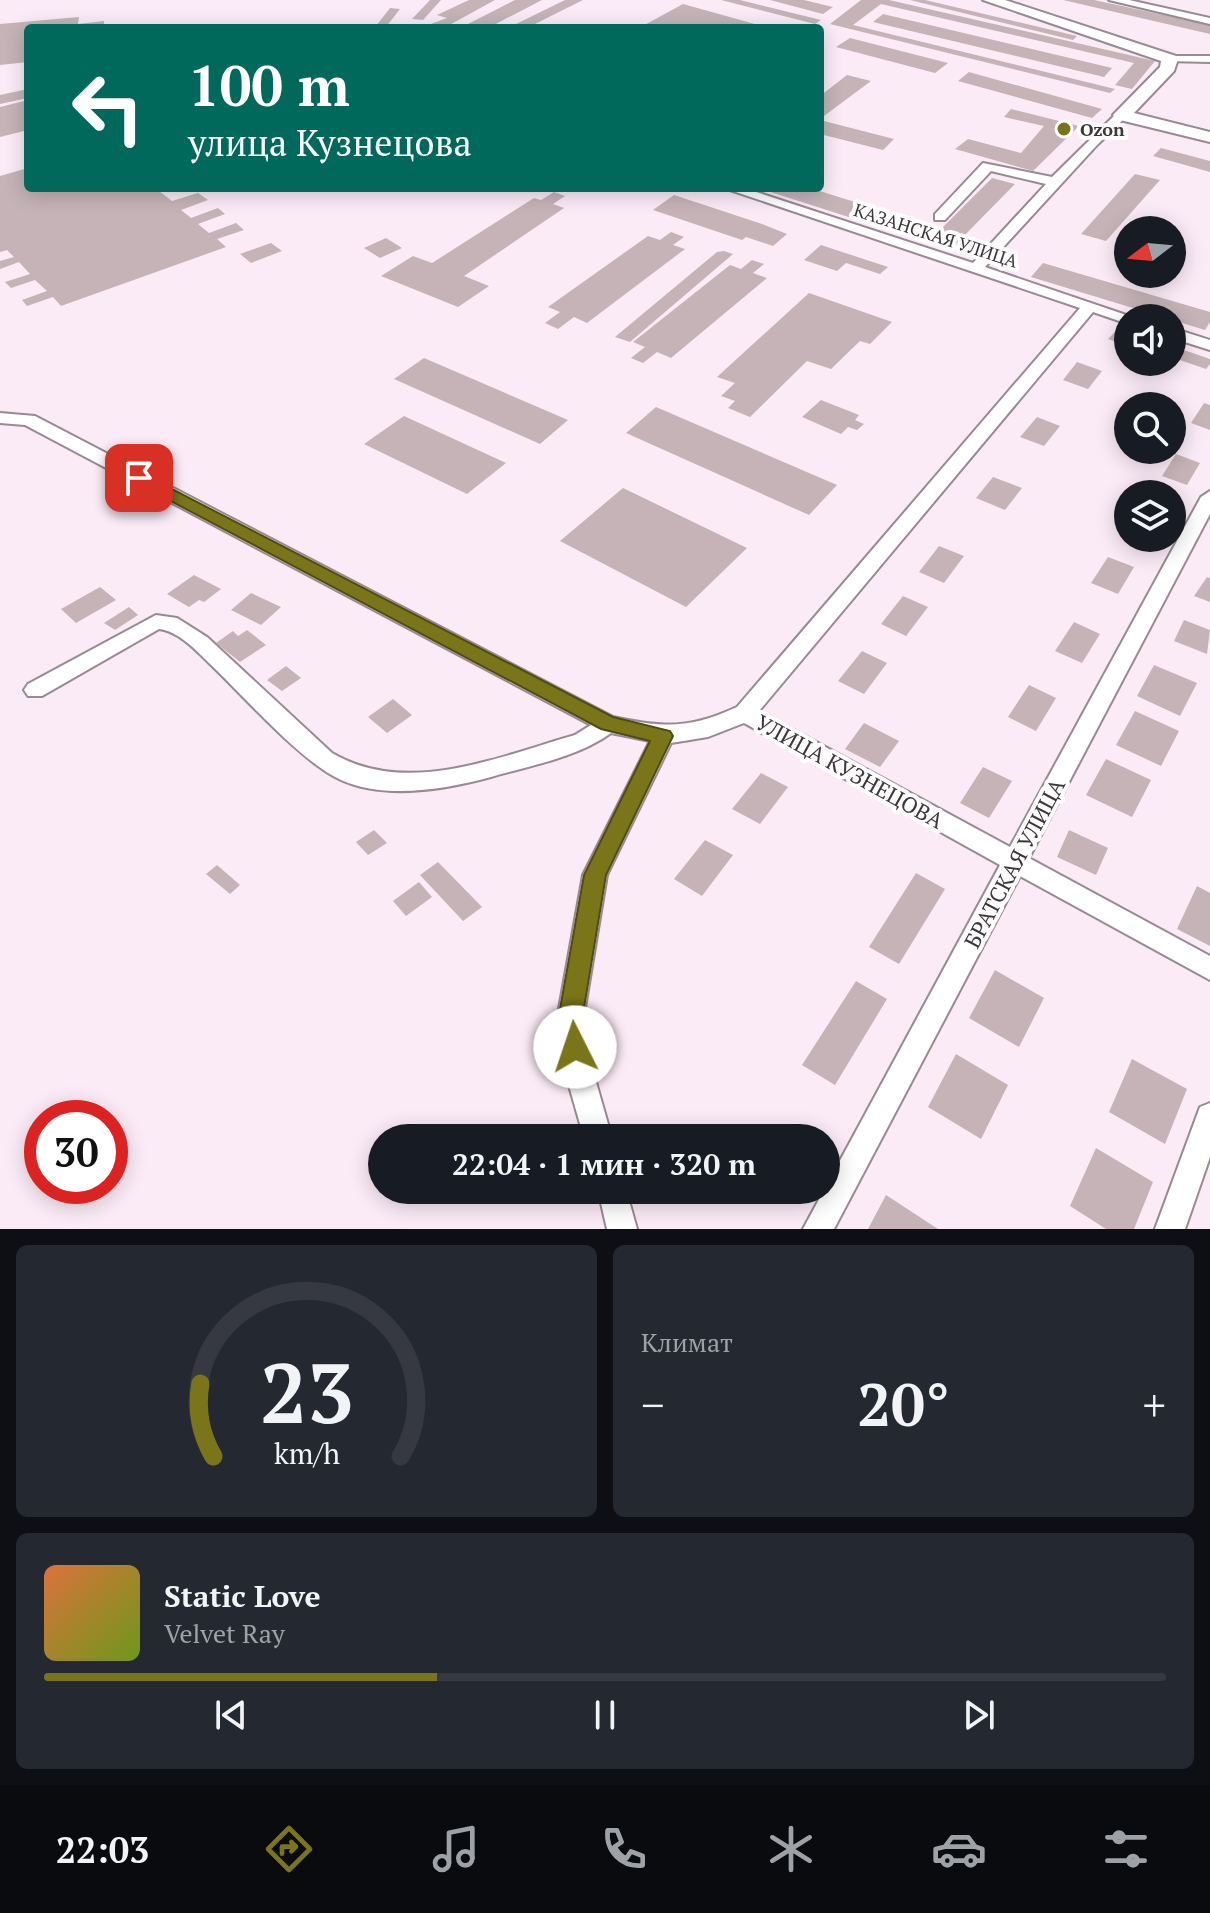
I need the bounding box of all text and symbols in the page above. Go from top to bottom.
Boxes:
text: 100 m [188,48,350,122]
icon: left [56,56,160,160]
place label: Ozon [1080,117,1125,141]
text: улица Кузнецова [188,119,472,166]
marker: Ozon [1055,120,1073,138]
street label: КАЗАНСКАЯ УЛИЦА [851,197,1022,273]
north arrow [1114,216,1186,288]
map controls [1114,216,1186,552]
button: sound [1114,304,1186,376]
button: search [1114,392,1186,464]
pin [105,444,173,512]
icon: arrive [117,456,161,500]
button: layers [1114,480,1186,552]
street label: УЛИЦА КУЗНЕЦОВА [751,707,950,835]
street label: БРАТСКАЯ УЛИЦА [957,772,1071,953]
position arrow [533,1005,617,1089]
speed limit sign: 30 [24,1100,128,1204]
text: 22:04 · 1 мин · 320 m [452,1144,756,1184]
text: Климат [641,1325,733,1359]
text: 23 [259,1337,354,1447]
text: 20° [857,1364,950,1443]
text: − [641,1375,664,1434]
text: + [1143,1375,1166,1434]
text: km/h [273,1434,340,1472]
text: Static Love [164,1576,321,1616]
text: Velvet Ray [164,1616,285,1650]
icon: previous [209,1693,253,1737]
icon: pause [583,1693,627,1737]
icon: next [957,1693,1001,1737]
icon: directions [261,1821,317,1877]
icon: music [428,1821,484,1877]
icon: phone [596,1821,652,1877]
icon: climate [763,1821,819,1877]
icon: car [931,1821,987,1877]
icon: filters [1098,1821,1154,1877]
text: 22:03 [56,1826,149,1873]

